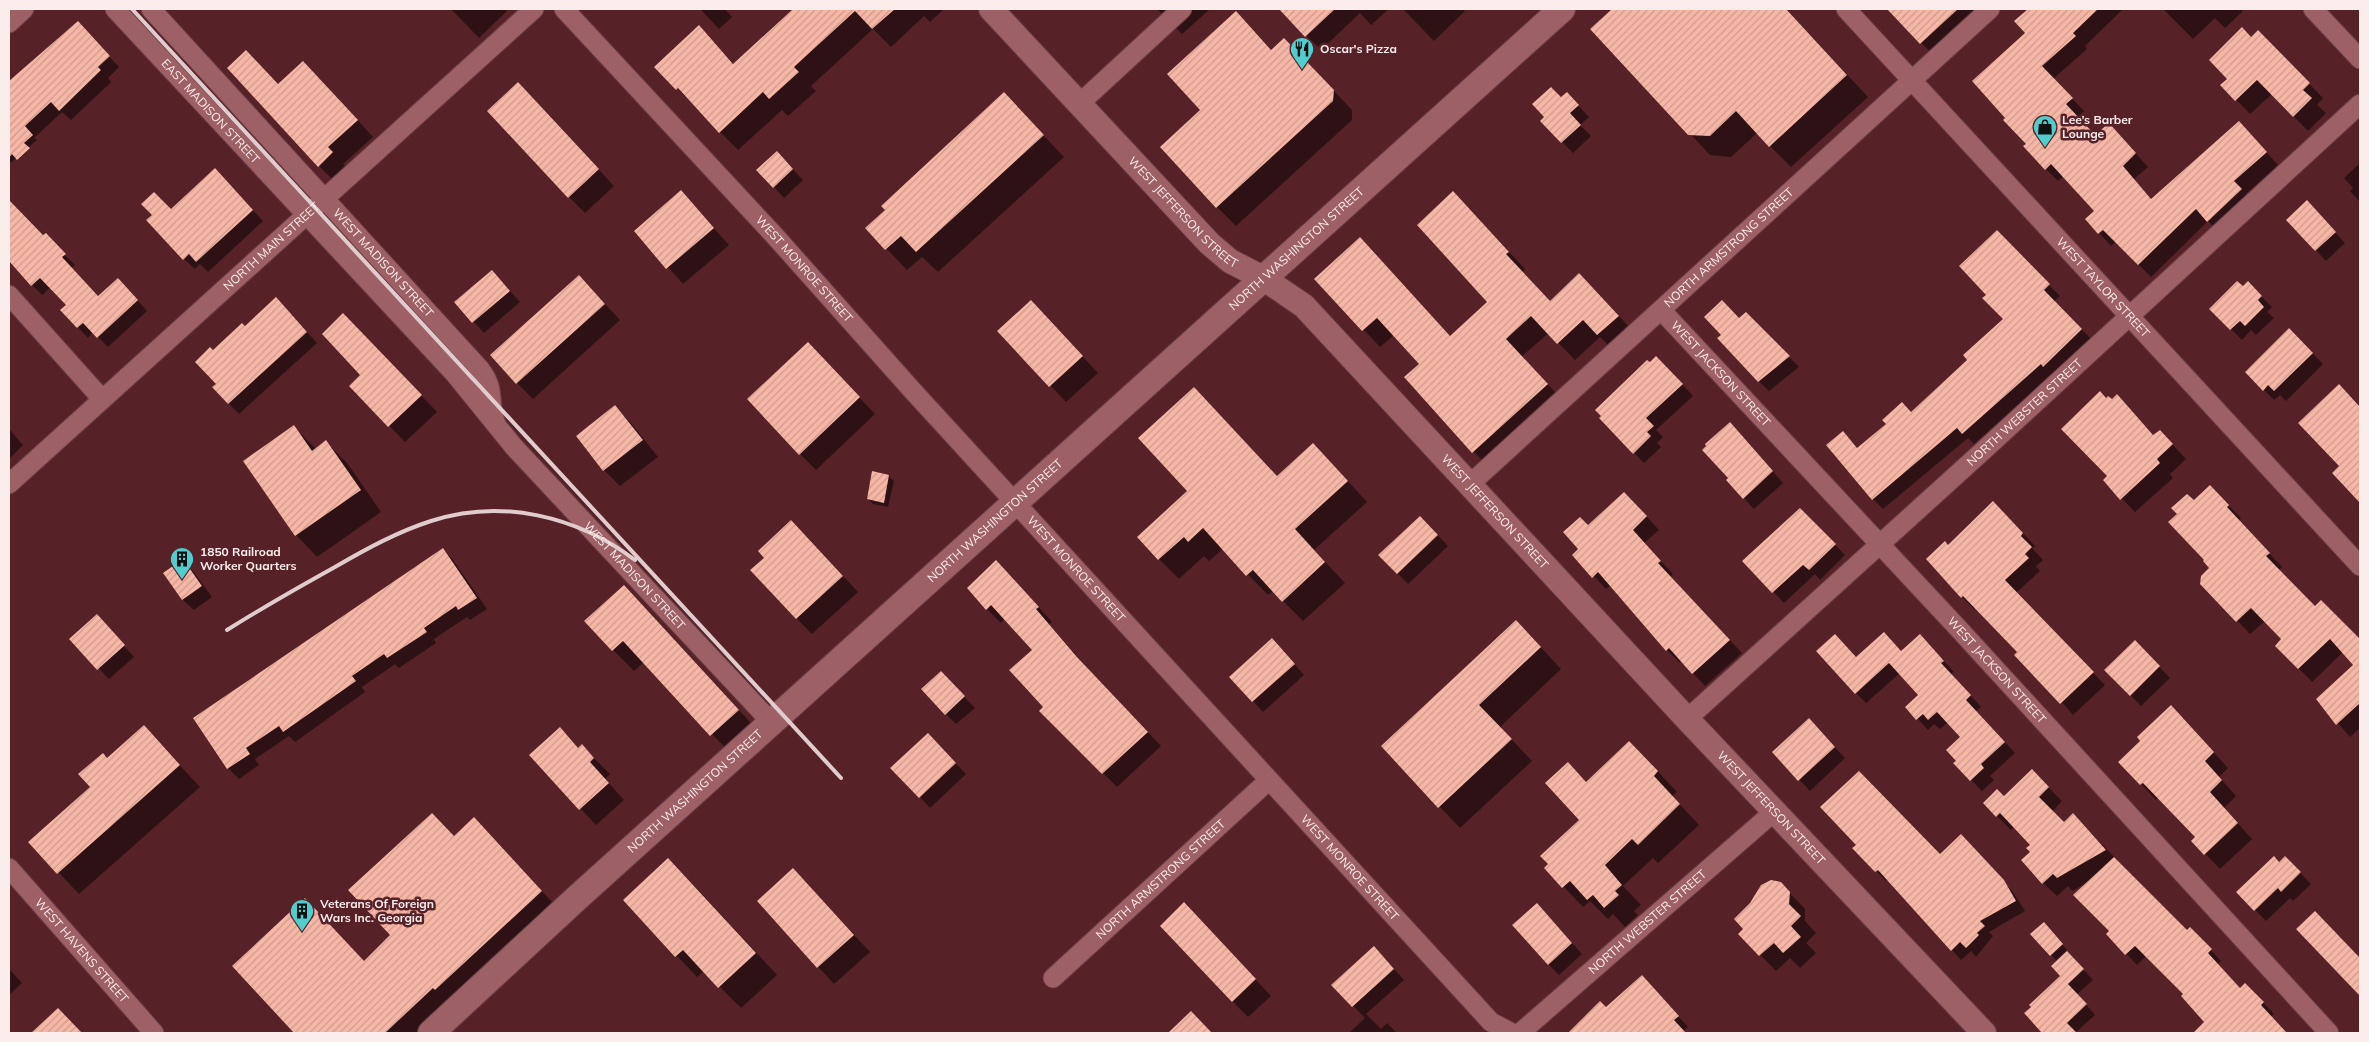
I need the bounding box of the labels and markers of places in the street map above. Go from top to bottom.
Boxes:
restaurant icon: Oscar's Pizza [1289,36,1315,70]
place label: Oscar's Pizza [1320,41,1397,56]
place label: Lee’s Barber Lounge [2062,112,2133,141]
shop icon: Lee’s Barber Lounge [2032,114,2058,148]
place label: 1850 Railroad Worker Quarters [200,544,296,573]
building icon: 1850 Railroad Worker Quarters [169,546,195,580]
place label: Veterans Of Foreign Wars Inc. Georgia [319,896,434,925]
building icon: Veterans Of Foreign Wars Inc. Georgia [289,898,315,932]

